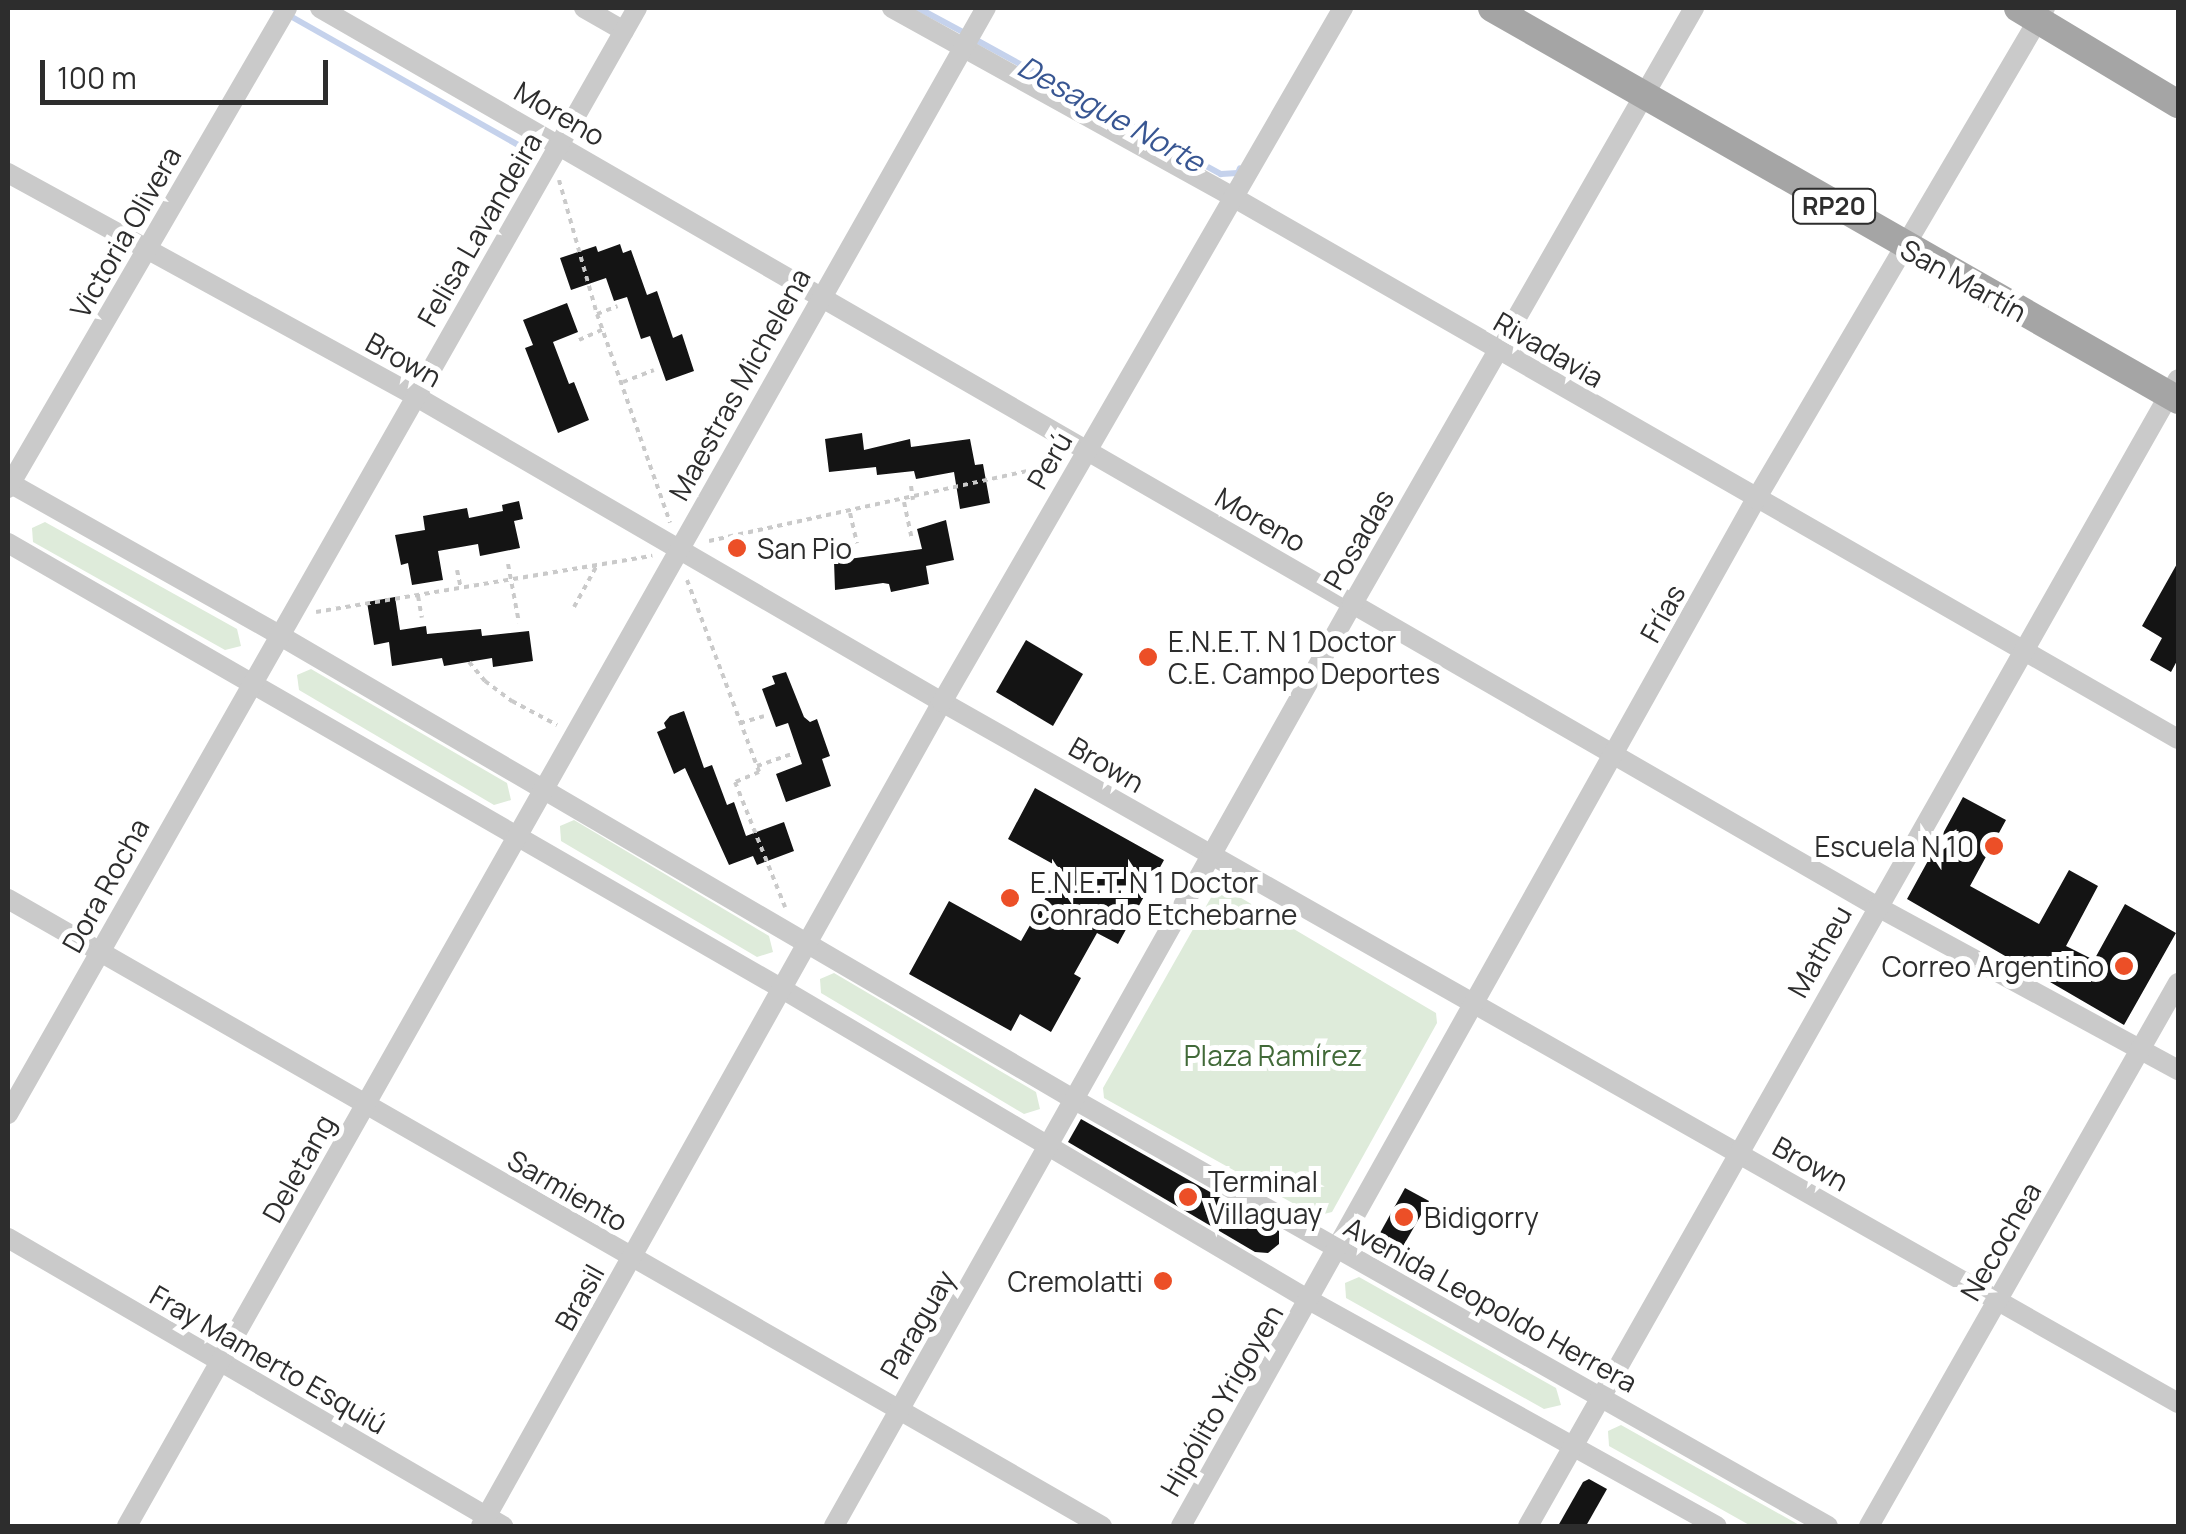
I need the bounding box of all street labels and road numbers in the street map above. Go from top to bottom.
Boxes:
street label: Moreno [509,74,611,152]
street label: Felisa Lavandeira [410,126,548,332]
street label: Victoria Olivera [62,141,188,323]
road number: RP20 [1792,186,1876,226]
street label: San Martín [1895,232,2033,328]
street label: Maestras Michelena [661,262,817,506]
street label: Rivadavia [1488,304,1610,394]
street label: Brown [360,325,448,393]
street label: Perú [1019,426,1079,494]
street label: Moreno [1210,480,1312,558]
street label: Posadas [1316,483,1400,595]
street label: Frías [1633,578,1691,648]
street label: Brown [1063,729,1151,799]
street label: Dora Rocha [54,812,156,958]
street label: Matheu [1780,899,1858,1003]
street label: Deletang [255,1108,341,1228]
street label: Brown [1767,1129,1855,1197]
street label: Sarmiento [502,1142,634,1238]
street label: Necochea [1953,1176,2047,1306]
street label: Avenida Leopoldo Herrera [1339,1209,1643,1399]
street label: Brasil [547,1258,611,1336]
street label: Paraguay [873,1264,961,1384]
street label: Fray Mamerto Esquiú [145,1278,393,1440]
street label: Hipólito Yrigoyen [1153,1298,1289,1502]

